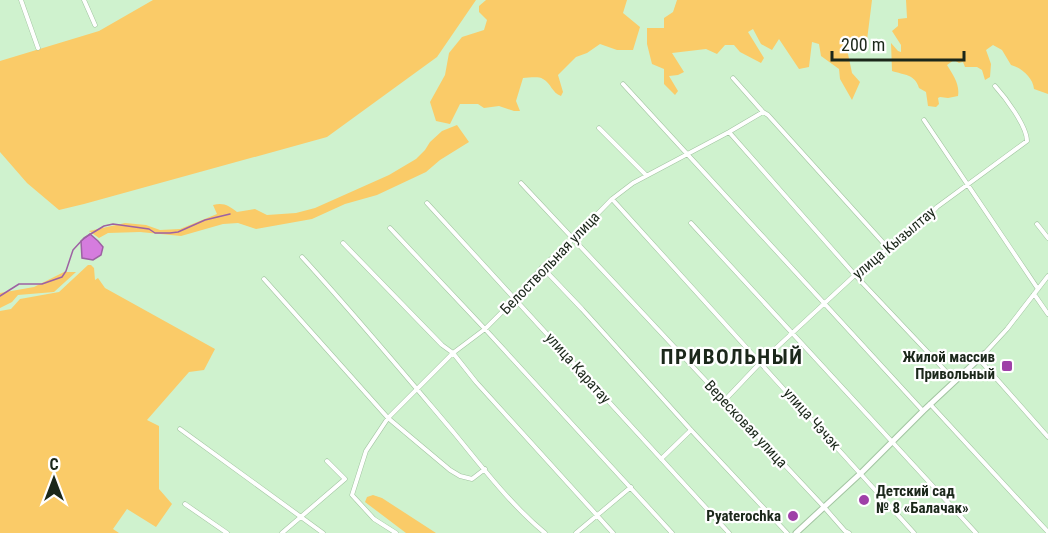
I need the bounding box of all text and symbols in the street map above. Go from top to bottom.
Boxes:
scale bar [832,24,964,62]
text: 200 m [841,34,885,55]
street label: улица Кызылтау [849,203,939,283]
street label: Белоствольная улица [497,208,603,318]
street label: улица Каратау [541,329,615,407]
district label: ПРИВОЛЬНЫЙ [661,345,803,369]
place label: Жилой массив Привольный [903,348,995,383]
marker: Жилой массив Привольный [1000,359,1014,373]
street label: Вересковая улица [701,377,791,471]
street label: улица Чэчэк [779,384,845,454]
north arrow [24,449,84,509]
text: С [49,455,59,474]
place label: Детский сад № 8 «Балачак» [876,482,969,517]
marker: Детский сад № 8 «Балачак» [857,493,871,507]
place label: Pyaterochka [706,507,781,525]
marker: Pyaterochka [786,509,800,523]

